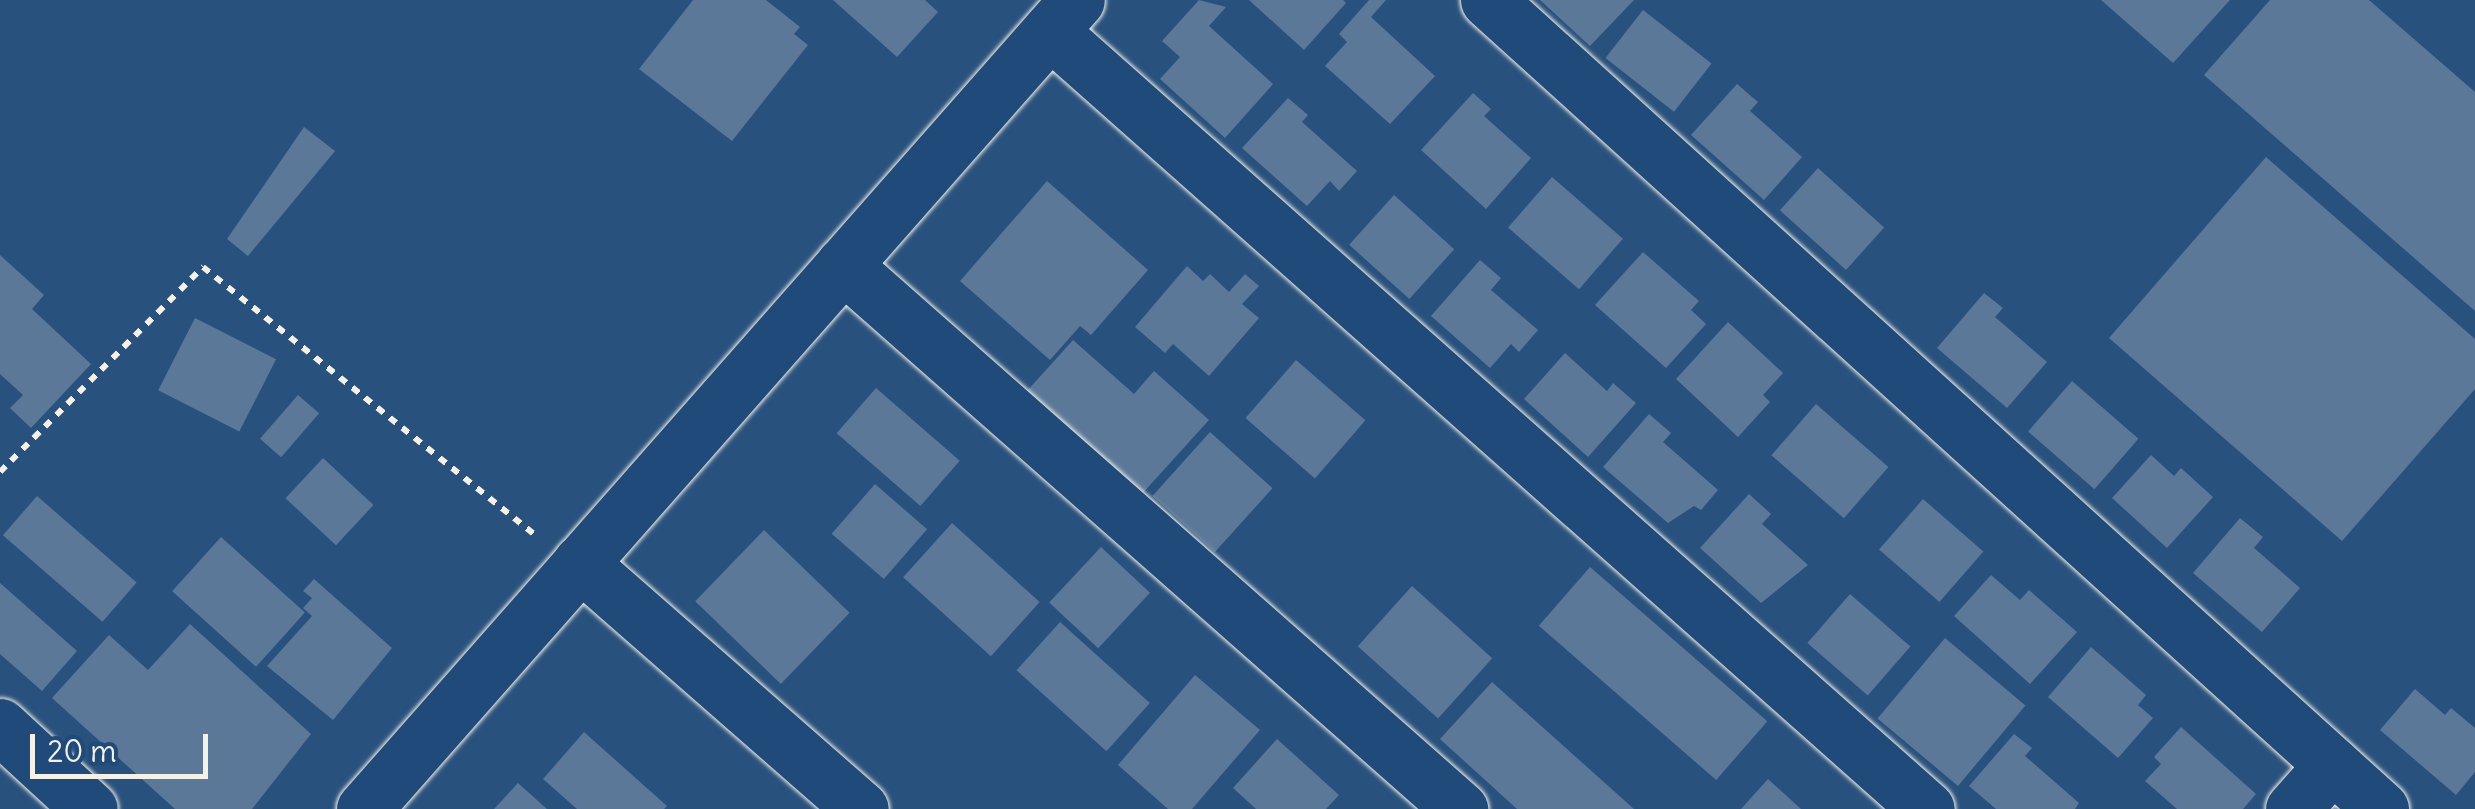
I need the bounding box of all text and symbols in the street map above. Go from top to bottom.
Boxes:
scale bar [35,714,212,776]
text: 20 m [47,732,117,770]

